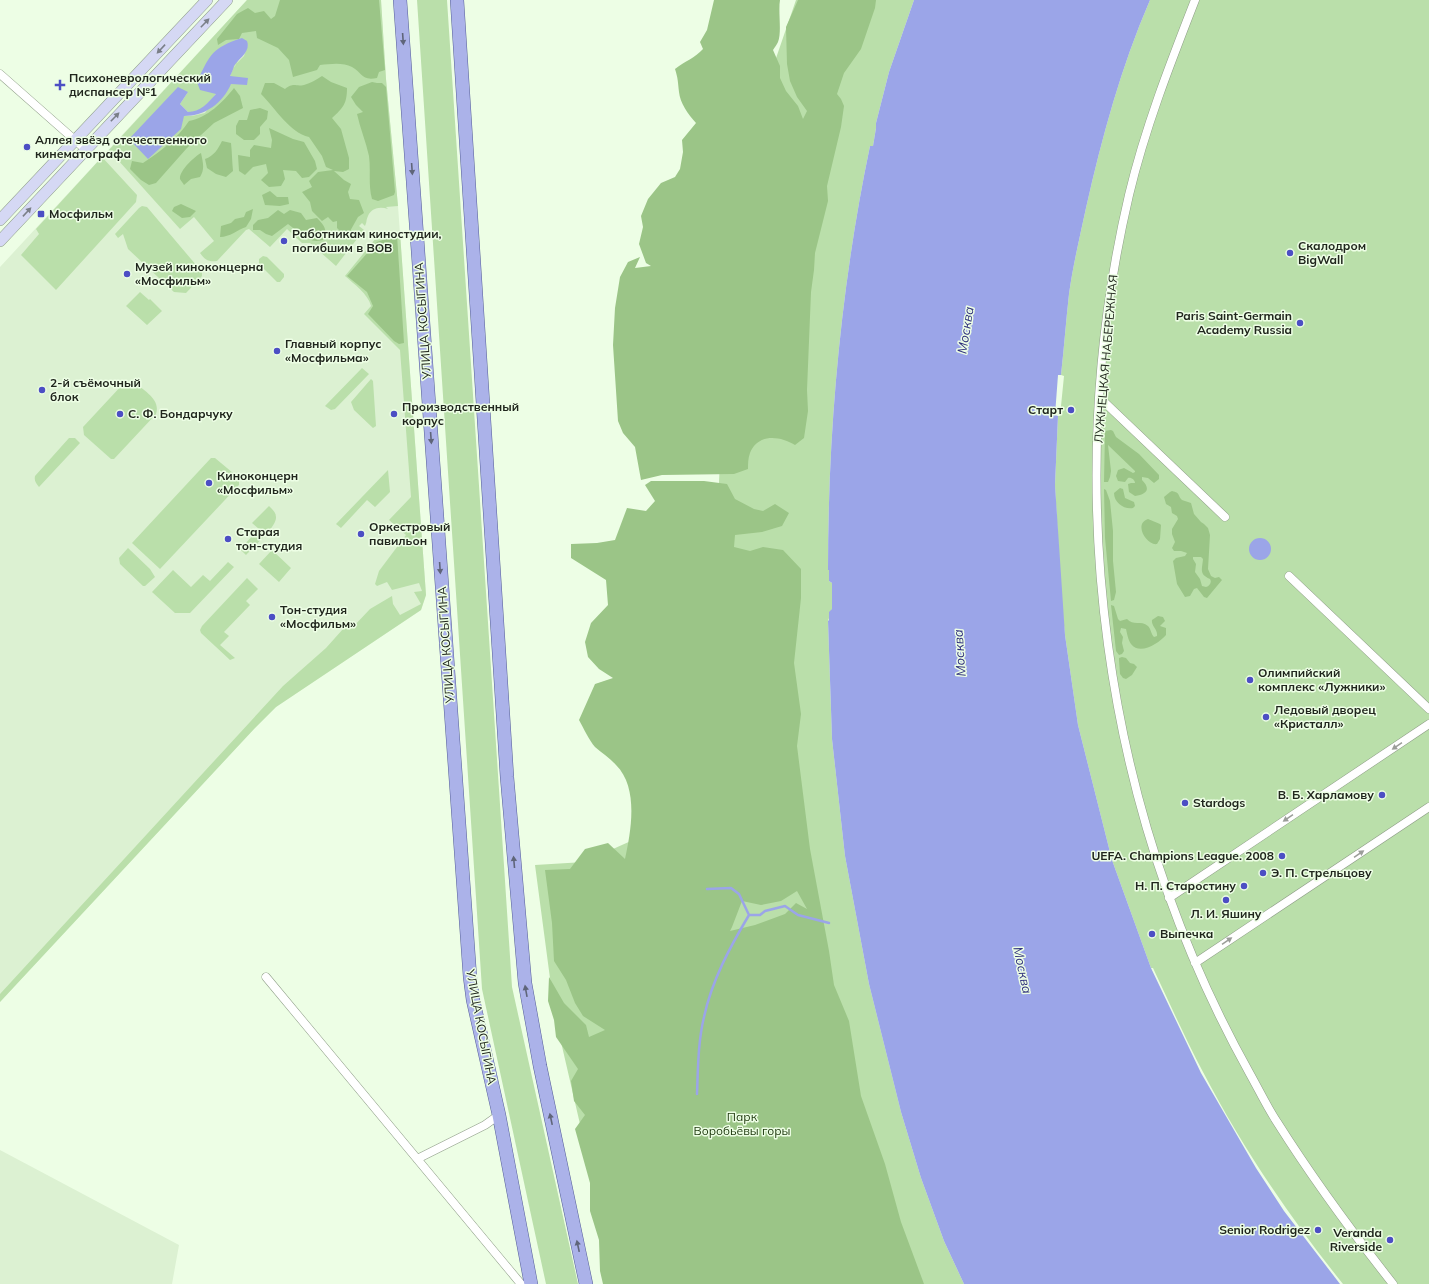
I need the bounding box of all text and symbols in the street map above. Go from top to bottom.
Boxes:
one-way arrow [200,18,210,28]
one-way arrow [399,33,406,45]
one-way arrow [157,44,166,54]
place label: Психоневрологический диспансер №1 [69,70,211,99]
marker: Психоневрологический диспансер №1 [54,79,66,91]
one-way arrow [111,112,120,122]
place label: Аллея звёзд отечественного кинематографа [35,132,207,161]
marker: Аллея звёзд отечественного кинематографа [22,142,32,152]
one-way arrow [408,163,415,175]
place label: Мосфильм [49,206,113,221]
one-way arrow [22,207,31,217]
marker: Мосфильм [36,209,46,219]
place label: Работникам киностудии, погибшим в ВОВ [292,226,442,255]
marker: Работникам киностудии, погибшим в ВОВ [279,236,289,246]
place label: Скалодром BigWall [1298,238,1366,267]
marker: Скалодром BigWall [1285,248,1295,258]
place label: Музей киноконцерна «Мосфильм» [135,259,263,288]
street label: УЛИЦА КОСЫГИНА [411,262,434,381]
marker: Музей киноконцерна «Мосфильм» [122,269,132,279]
street label: ЛУЖНЕЦКАЯ НАБЕРЕЖНАЯ [1091,274,1120,444]
water label: Москва [953,305,977,355]
place label: Paris Saint-Germain Academy Russia [1176,308,1292,337]
marker: Paris Saint-Germain Academy Russia [1295,318,1305,328]
place label: Главный корпус «Мосфильма» [285,336,382,365]
marker: Главный корпус «Мосфильма» [272,346,282,356]
place label: 2-й съёмочный блок [50,375,141,404]
marker: 2-й съёмочный блок [37,385,47,395]
place label: Производственный корпус [402,399,519,428]
place label: Старт [1028,402,1063,417]
marker: Старт [1066,405,1076,415]
place label: С. Ф. Бондарчуку [128,406,233,421]
marker: С. Ф. Бондарчуку [115,409,125,419]
marker: Производственный корпус [389,409,399,419]
one-way arrow [428,432,435,444]
place label: Киноконцерн «Мосфильм» [217,468,298,497]
marker: Киноконцерн «Мосфильм» [204,478,214,488]
place label: Оркестровый павильон [369,519,450,548]
place label: Старая тон-студия [236,524,302,553]
marker: Оркестровый павильон [356,529,366,539]
marker: Старая тон-студия [223,534,233,544]
one-way arrow [437,562,444,574]
street label: УЛИЦА КОСЫГИНА [434,586,457,705]
place label: Тон-студия «Мосфильм» [280,602,356,631]
marker: Тон-студия «Мосфильм» [267,612,277,622]
water label: Москва [949,629,969,677]
place label: Олимпийский комплекс «Лужники» [1258,665,1385,694]
marker: Олимпийский комплекс «Лужники» [1245,675,1255,685]
place label: Ледовый дворец «Кристалл» [1274,702,1376,731]
marker: Ледовый дворец «Кристалл» [1261,712,1271,722]
one-way arrow [1391,742,1402,750]
place label: В. Б. Харламову [1278,787,1374,802]
marker: В. Б. Харламову [1377,790,1387,800]
place label: Stardogs [1193,795,1245,810]
marker: Stardogs [1180,798,1190,808]
one-way arrow [1283,814,1294,822]
place label: UEFA. Champions League. 2008 [1091,848,1274,863]
one-way arrow [1354,850,1364,858]
marker: UEFA. Champions League. 2008 [1277,851,1287,861]
one-way arrow [511,856,517,868]
place label: Э. П. Стрельцову [1271,865,1372,880]
marker: Э. П. Стрельцову [1258,868,1268,878]
place label: Н. П. Старостину [1135,878,1236,893]
marker: Н. П. Старостину [1239,881,1249,891]
marker: Л. И. Яшину [1221,895,1231,905]
place label: Л. И. Яшину [1191,906,1262,921]
place label: Выпечка [1160,926,1213,941]
marker: Выпечка [1147,929,1157,939]
one-way arrow [1222,937,1233,945]
water label: Москва [1010,945,1036,995]
street label: УЛИЦА КОСЫГИНА [463,967,500,1086]
one-way arrow [523,985,529,997]
park label: Парк Воробьёвы горы [694,1109,790,1138]
one-way arrow [547,1113,553,1125]
place label: Senior Rodrigez [1219,1222,1310,1237]
marker: Senior Rodrigez [1313,1225,1323,1235]
place label: Veranda Riverside [1330,1225,1382,1254]
marker: Veranda Riverside [1385,1235,1395,1245]
one-way arrow [574,1240,580,1252]

